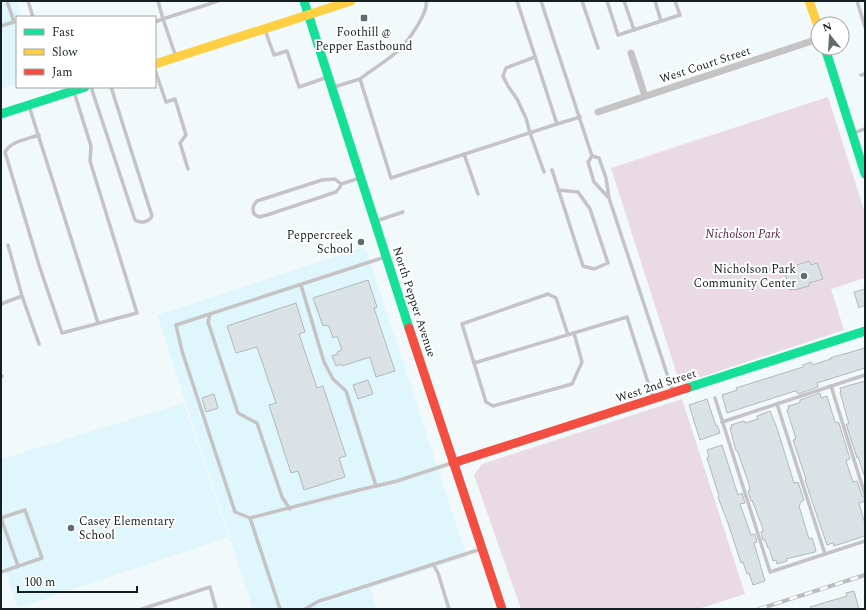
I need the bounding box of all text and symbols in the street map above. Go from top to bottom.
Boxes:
marker: Foothill @ Pepper Eastbound [359,13,369,23]
legend [16,16,156,88]
north arrow [810,16,850,56]
text: N [820,17,834,36]
text: Fast [52,23,74,42]
place label: Foothill @ Pepper Eastbound [315,23,413,56]
street label: West Court Street [657,41,753,89]
text: Slow [52,43,78,62]
text: Jam [52,63,73,82]
park label: Nicholson Park [705,225,781,244]
place label: Peppercreek School [287,226,353,259]
marker: Peppercreek School [356,237,366,247]
street label: North Pepper Avenue [387,244,441,360]
place label: Nicholson Park Community Center [693,260,796,293]
marker: Nicholson Park Community Center [799,271,809,281]
street label: West 2nd Street [613,364,699,408]
place label: Casey Elementary School [79,512,175,545]
marker: Casey Elementary School [66,523,76,533]
scale bar [18,568,137,594]
text: 100 m [24,573,55,592]

